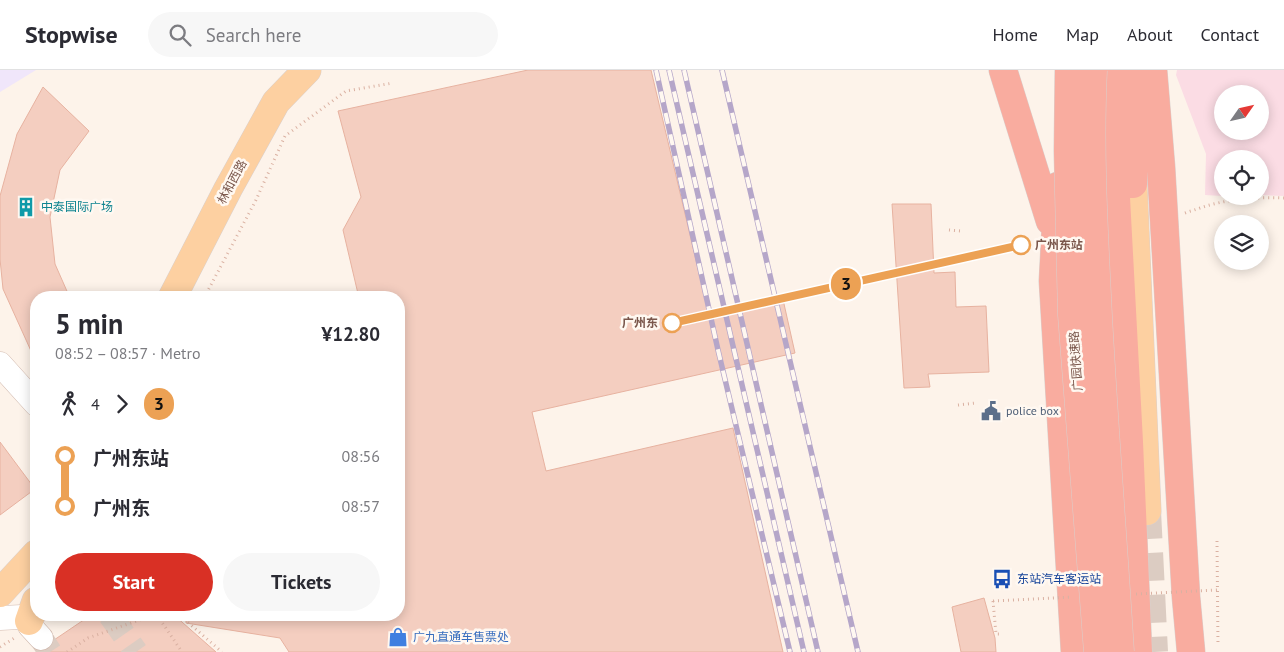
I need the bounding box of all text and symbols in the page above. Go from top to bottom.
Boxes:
search box [148,12,498,57]
text: Stopwise [25,19,118,50]
icon: search [166,21,194,49]
text: Search here [206,23,302,47]
text: Home [992,23,1038,46]
text: Map [1066,23,1099,46]
text: About [1127,23,1173,46]
text: Contact [1201,23,1259,46]
north arrow [1214,85,1269,140]
map controls [1214,85,1269,270]
button: locate [1214,150,1269,205]
street label: 林和西路 [214,157,249,206]
building icon: 中泰国际广场 [15,196,37,218]
place label: 中泰国际广场 [41,199,113,214]
button: layers [1214,215,1269,270]
marker: 广州东站 [1011,235,1031,255]
place label: 广州东站 [1035,237,1083,252]
line badge: 3 [830,268,862,300]
text: 3 [841,272,851,295]
text: 5 min [55,305,123,342]
marker: 广州东 [662,313,682,333]
place label: 广州东 [622,315,658,330]
text: ¥12.80 [321,322,380,346]
street label: 广园快速路 [1066,331,1085,391]
text: 08:52 – 08:57 · Metro [55,343,201,363]
icon: walk [55,390,83,418]
icon: forward [108,390,136,418]
text: 3 [154,392,164,415]
text: 4 [91,394,100,414]
public building icon: police box [980,400,1002,422]
place label: police box [1006,403,1059,418]
text: 广州东站 [93,446,169,470]
text: 08:56 [342,446,380,466]
text: 广州东 [93,496,150,520]
text: 08:57 [342,496,380,516]
button: Start [55,553,213,611]
button: Tickets [223,553,380,611]
bus stop icon: 东站汽车客运站 [991,568,1013,590]
place label: 东站汽车客运站 [1017,571,1101,586]
shop icon: 广九直通车售票处 [387,626,409,648]
place label: 广九直通车售票处 [413,629,509,644]

